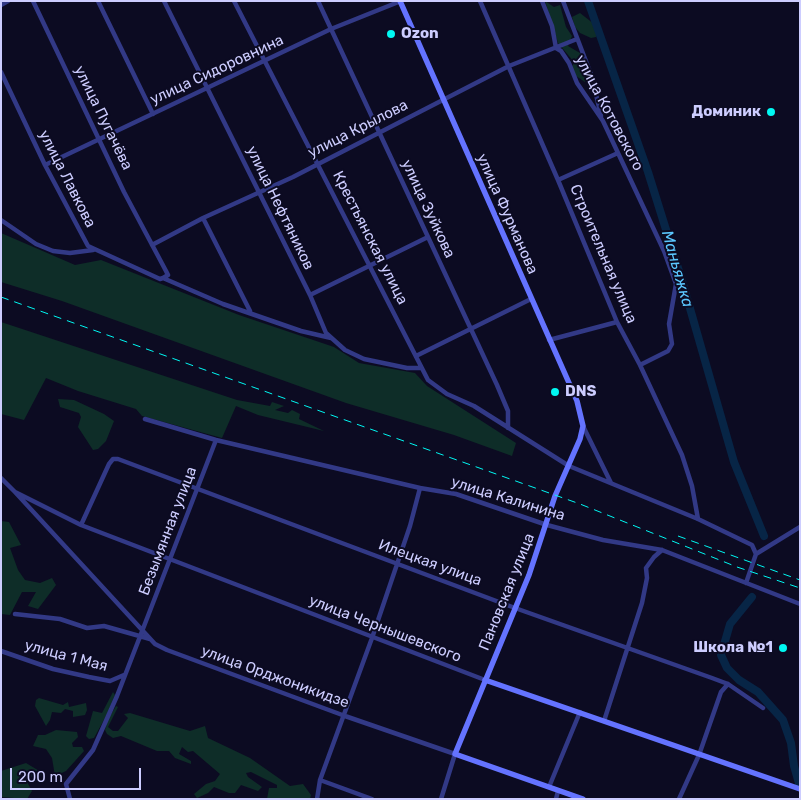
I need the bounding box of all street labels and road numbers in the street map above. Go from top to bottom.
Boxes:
street label: улица Сидоровнина [147,31,287,109]
street label: улица Котовского [571,52,647,174]
street label: улица Пугачёва [70,63,136,173]
street label: улица Крылова [305,96,411,162]
street label: улица Лавкова [35,127,99,231]
street label: улица Нефтяников [242,143,318,273]
street label: улица Фурманова [472,151,542,277]
street label: улица Зуйкова [397,157,459,261]
street label: Крестьянская улица [329,168,411,308]
street label: Строительная улица [566,182,640,326]
street label: Безымянная улица [135,464,201,598]
street label: улица Калинина [449,473,567,525]
street label: Пановская улица [475,531,539,653]
street label: Илецкая улица [376,536,484,590]
street label: улица Чернышевского [306,592,464,666]
street label: улица 1 Мая [22,636,110,676]
street label: улица Орджоникидзе [199,642,351,712]

